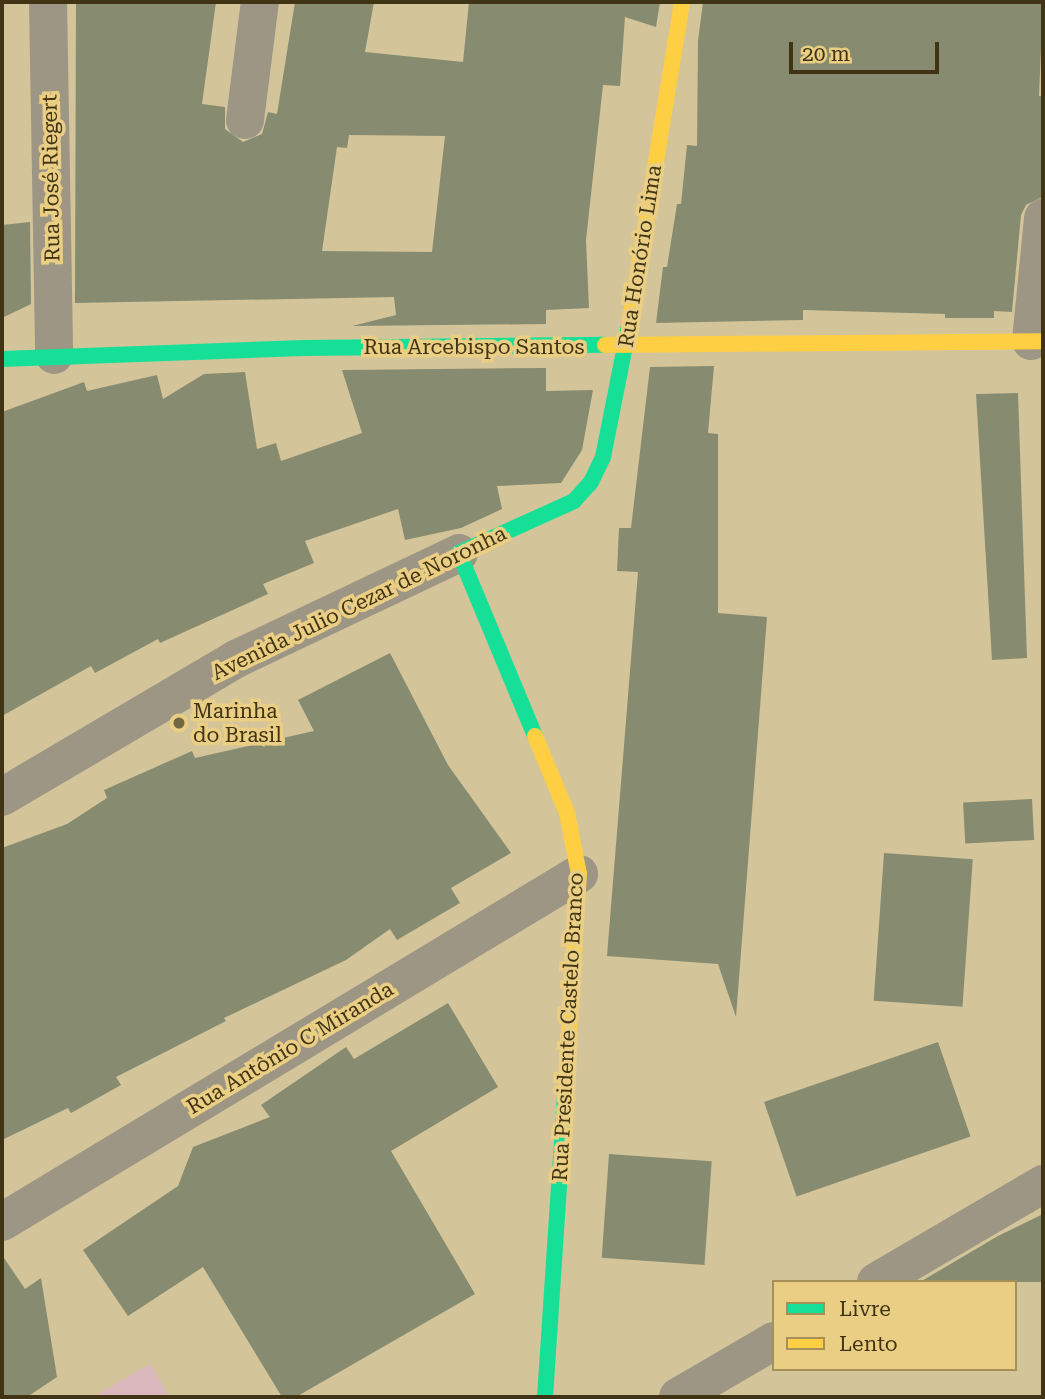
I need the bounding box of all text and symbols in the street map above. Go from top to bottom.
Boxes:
scale bar [793,28,944,72]
text: 20 m [802,42,850,66]
street label: Rua José Riegert [37,94,65,262]
street label: Rua Honório Lima [613,163,667,349]
street label: Rua Arcebispo Santos [364,334,584,360]
street label: Avenida Julio Cezar de Noronha [207,520,511,686]
place label: Marinha do Brasil [193,698,282,748]
marker: Marinha do Brasil [171,715,187,731]
street label: Rua Presidente Castelo Branco [547,872,589,1182]
street label: Rua Antônio C Miranda [182,976,398,1120]
legend [772,1280,1017,1371]
text: Livre [839,1297,891,1321]
text: Lento [839,1332,898,1356]

